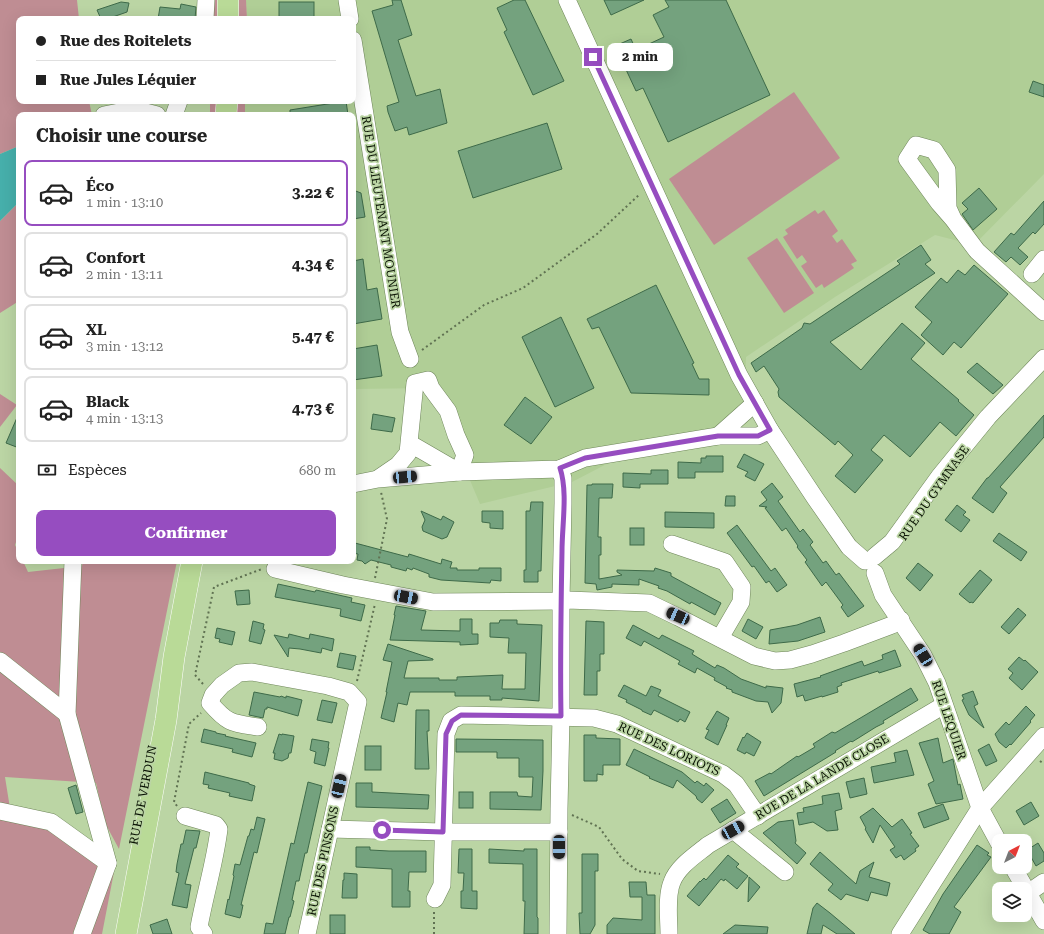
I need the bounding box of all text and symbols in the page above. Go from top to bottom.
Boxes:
text: Rue des Roitelets [60,32,192,50]
callout: 2 min [607,43,673,71]
route end [584,48,602,66]
text: 2 min [622,49,658,64]
text: Rue Jules Léquier [60,71,196,89]
street label: RUE DU LIEUTENANT MOUNIER [359,115,403,310]
text: Choisir une course [36,125,207,146]
icon: car [38,175,74,211]
text: Éco [86,177,114,195]
text: 3.22 € [292,184,334,202]
text: 1 min · 13:10 [86,195,163,210]
icon: car [38,247,74,283]
text: Confort [86,249,145,267]
text: 4.34 € [292,256,334,274]
text: 2 min · 13:11 [86,267,163,282]
icon: car [38,319,74,355]
text: XL [86,321,107,339]
text: 5.47 € [292,328,334,346]
text: 3 min · 13:12 [86,339,163,354]
icon: car [38,391,74,427]
text: Black [86,393,129,411]
text: 4.73 € [292,400,334,418]
text: 4 min · 13:13 [86,411,163,426]
street label: RUE DU GYMNASE [896,443,972,543]
icon: cash [36,459,58,481]
text: Espèces [68,461,127,479]
text: 680 m [299,463,336,478]
car [393,470,417,484]
button: Confirmer [36,510,336,556]
car [393,589,419,605]
car [665,606,691,626]
car [912,642,934,668]
street label: RUE LEQUIER [929,678,969,762]
street label: RUE DES LORIOTS [616,719,722,779]
street label: RUE DE LA LANDE CLOSE [753,731,891,823]
street label: RUE DE VERDUN [126,743,160,846]
car [330,773,348,799]
street label: RUE DES PINSONS [305,805,341,917]
car [720,819,746,841]
route start [373,821,391,839]
north arrow [992,834,1032,874]
map controls [992,834,1032,922]
car [553,835,565,859]
button: layers [992,882,1032,922]

